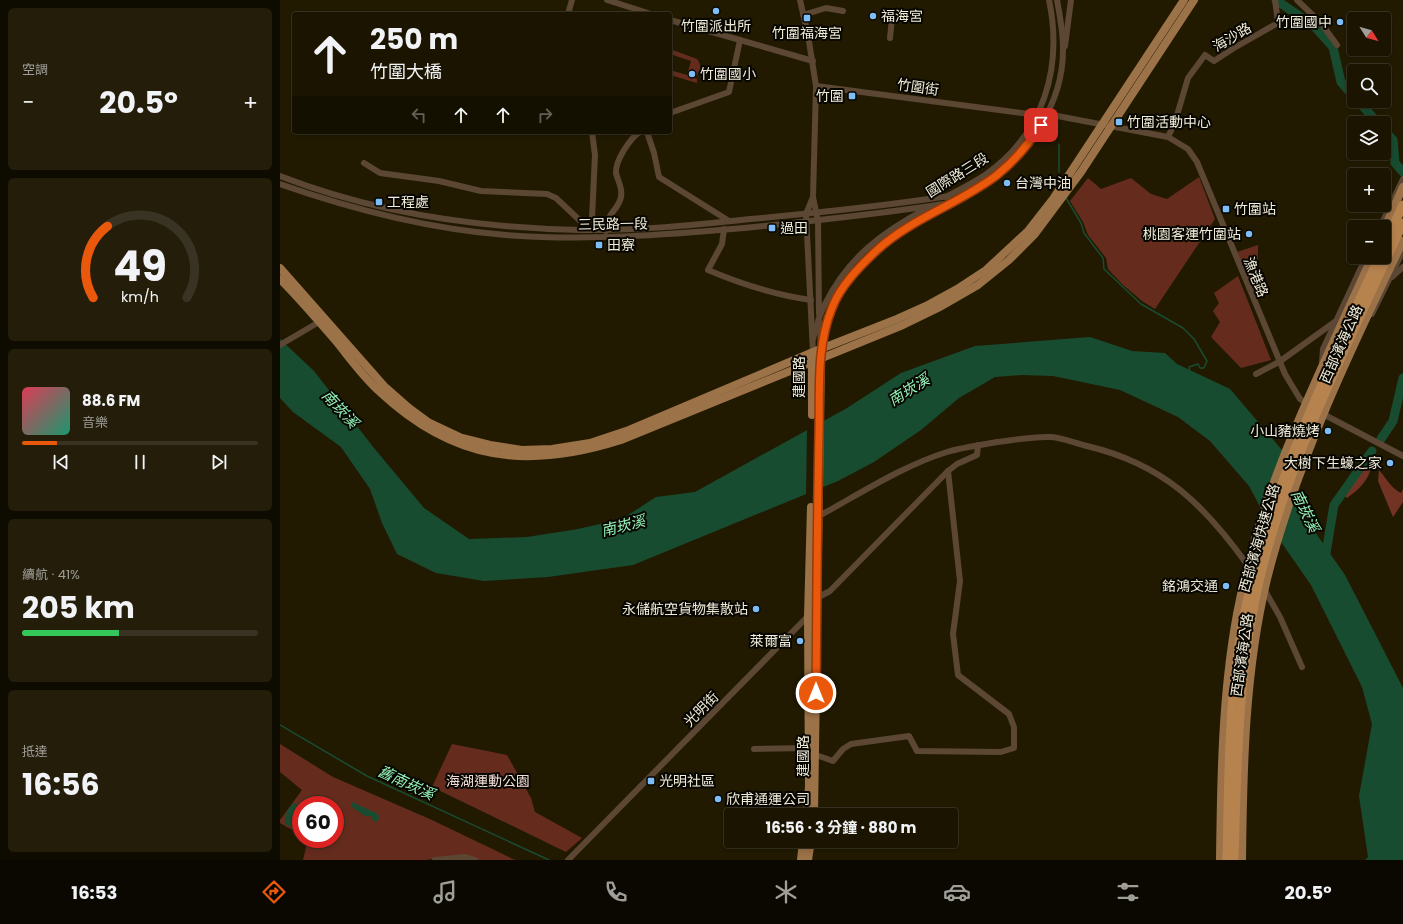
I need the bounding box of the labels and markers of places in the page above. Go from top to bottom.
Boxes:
marker: 竹圍派出所 [711,6,721,16]
place label: 福海宮 [881,6,923,26]
marker: 福海宮 [868,11,878,21]
place label: 竹圍國中 [1276,12,1332,32]
marker: 竹圍福海宮 [802,13,812,23]
place label: 竹圍派出所 [681,16,751,36]
marker: 竹圍國中 [1335,17,1345,27]
place label: 竹圍福海宮 [772,23,842,43]
place label: 竹圍國小 [700,64,756,84]
marker: 竹圍國小 [687,69,697,79]
place label: 竹圍 [816,86,844,106]
marker: 竹圍 [847,91,857,101]
pin [1024,108,1058,142]
place label: 竹圍活動中心 [1127,112,1211,132]
marker: 竹圍活動中心 [1114,117,1124,127]
place label: 台灣中油 [1015,173,1071,193]
marker: 台灣中油 [1002,178,1012,188]
place label: 工程處 [387,192,429,212]
marker: 工程處 [374,197,384,207]
place label: 竹圍站 [1234,199,1276,219]
marker: 竹圍站 [1221,204,1231,214]
place label: 過田 [780,218,808,238]
marker: 過田 [767,223,777,233]
place label: 桃園客運竹圍站 [1143,224,1241,244]
marker: 桃園客運竹圍站 [1244,229,1254,239]
place label: 田寮 [607,235,635,255]
marker: 田寮 [594,240,604,250]
place label: 小山豬燒烤 [1250,421,1320,441]
marker: 小山豬燒烤 [1323,426,1333,436]
place label: 大樹下生蠔之家 [1284,453,1382,473]
marker: 大樹下生蠔之家 [1385,458,1395,468]
place label: 銘鴻交通 [1162,576,1218,596]
marker: 銘鴻交通 [1221,581,1231,591]
place label: 永儲航空貨物集散站 [622,599,748,619]
marker: 永儲航空貨物集散站 [751,604,761,614]
place label: 萊爾富 [750,631,792,651]
marker: 萊爾富 [795,636,805,646]
place label: 光明社區 [659,771,715,791]
marker: 光明社區 [646,776,656,786]
place label: 欣甫通運公司 [726,789,810,809]
marker: 欣甫通運公司 [713,794,723,804]

